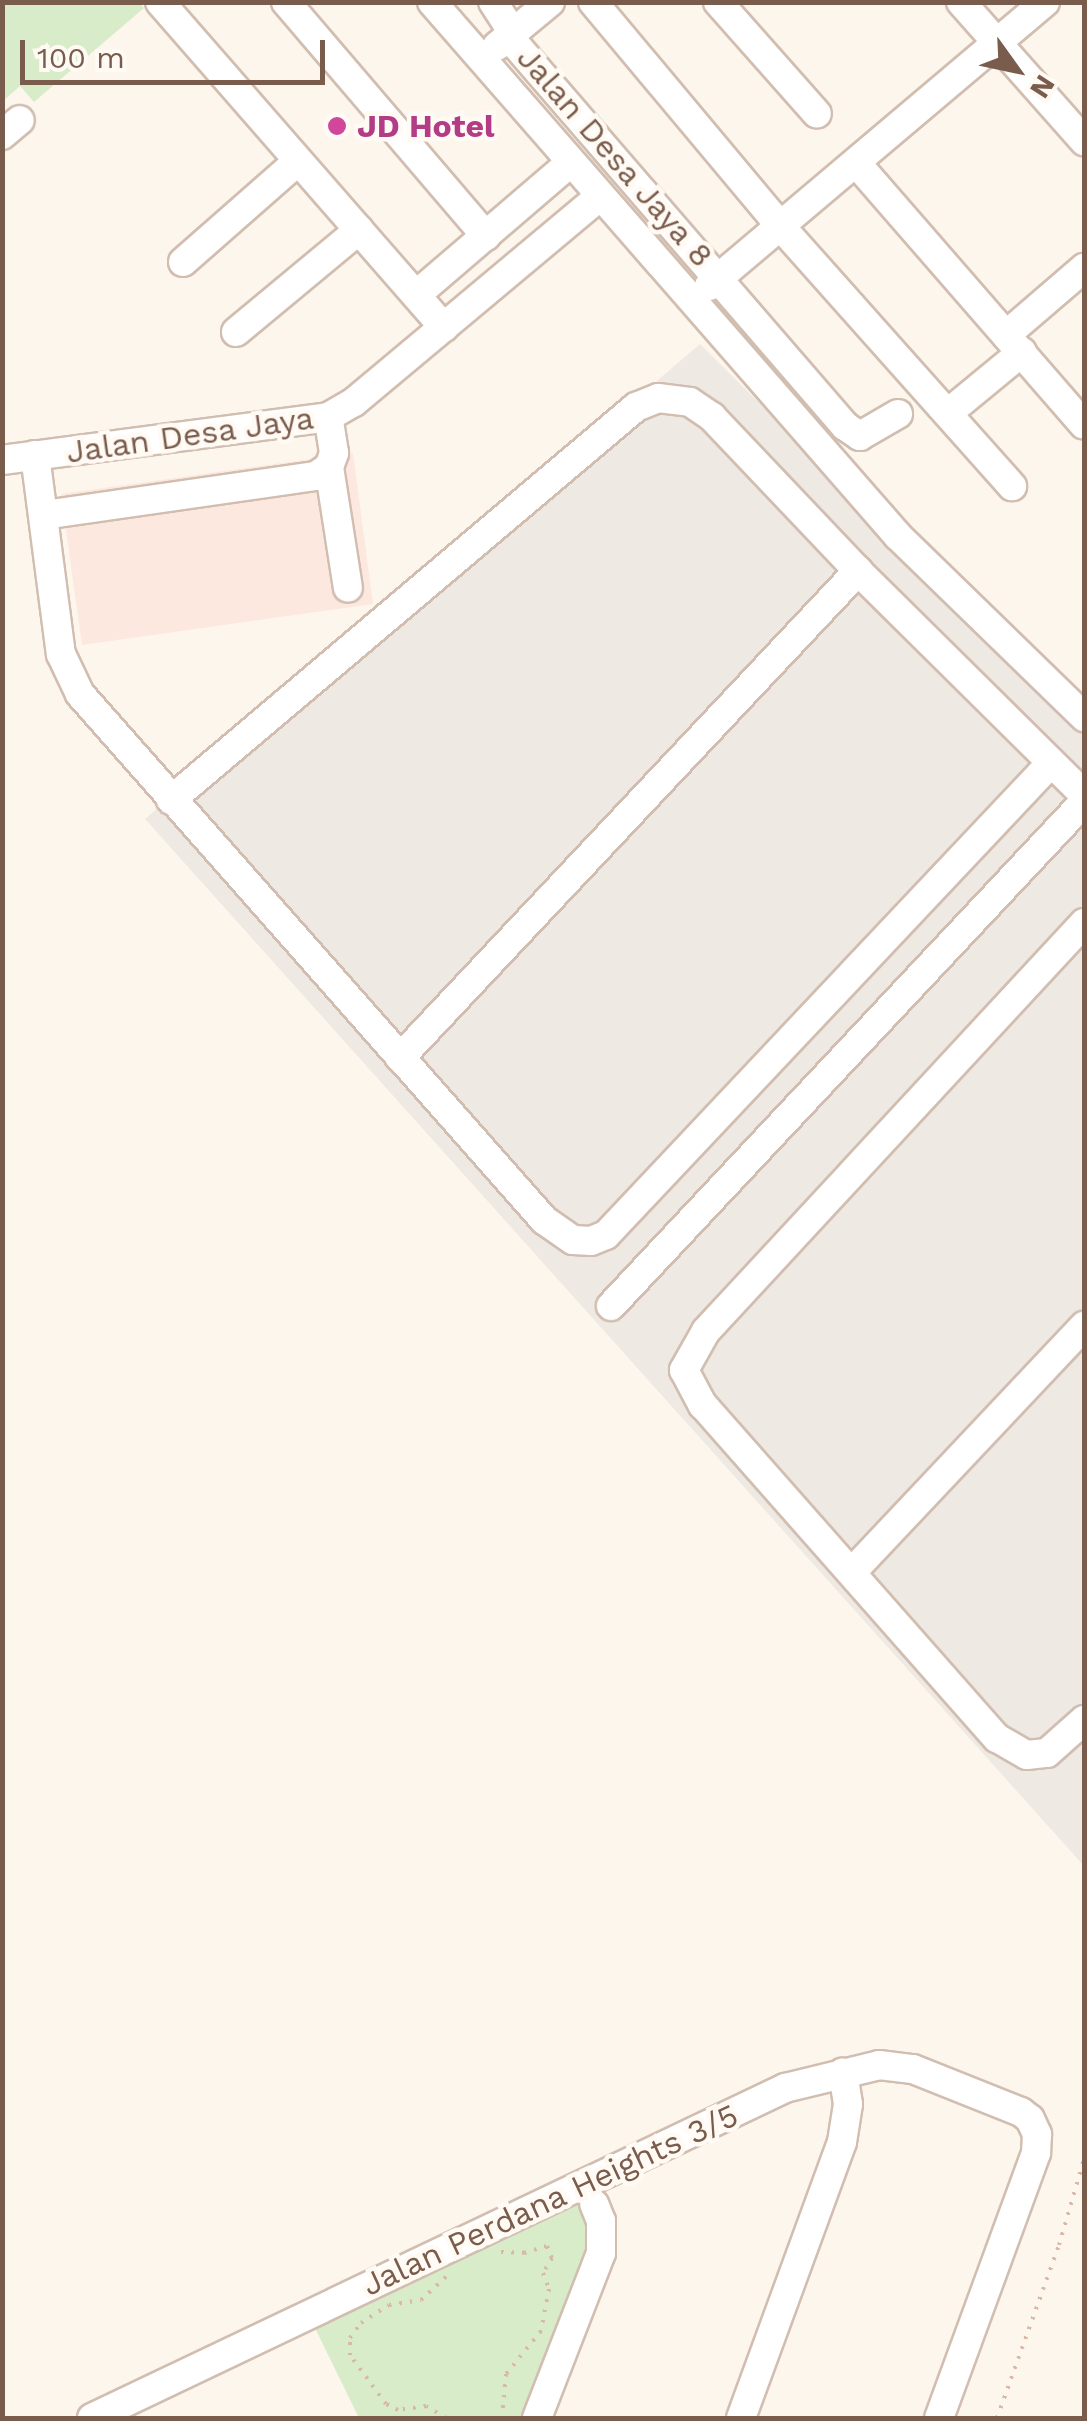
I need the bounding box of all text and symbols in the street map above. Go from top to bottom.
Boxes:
scale bar [25,20,330,82]
north arrow [967,20,1067,120]
street label: Jalan Desa Jaya 8 [508,38,722,276]
text: 100 m [37,40,125,75]
text: N [1023,69,1062,104]
place label: JD Hotel [357,107,495,145]
marker: JD Hotel [326,115,348,137]
street label: Jalan Desa Jaya [63,399,317,471]
street label: Jalan Perdana Heights 3/5 [356,2096,744,2304]

